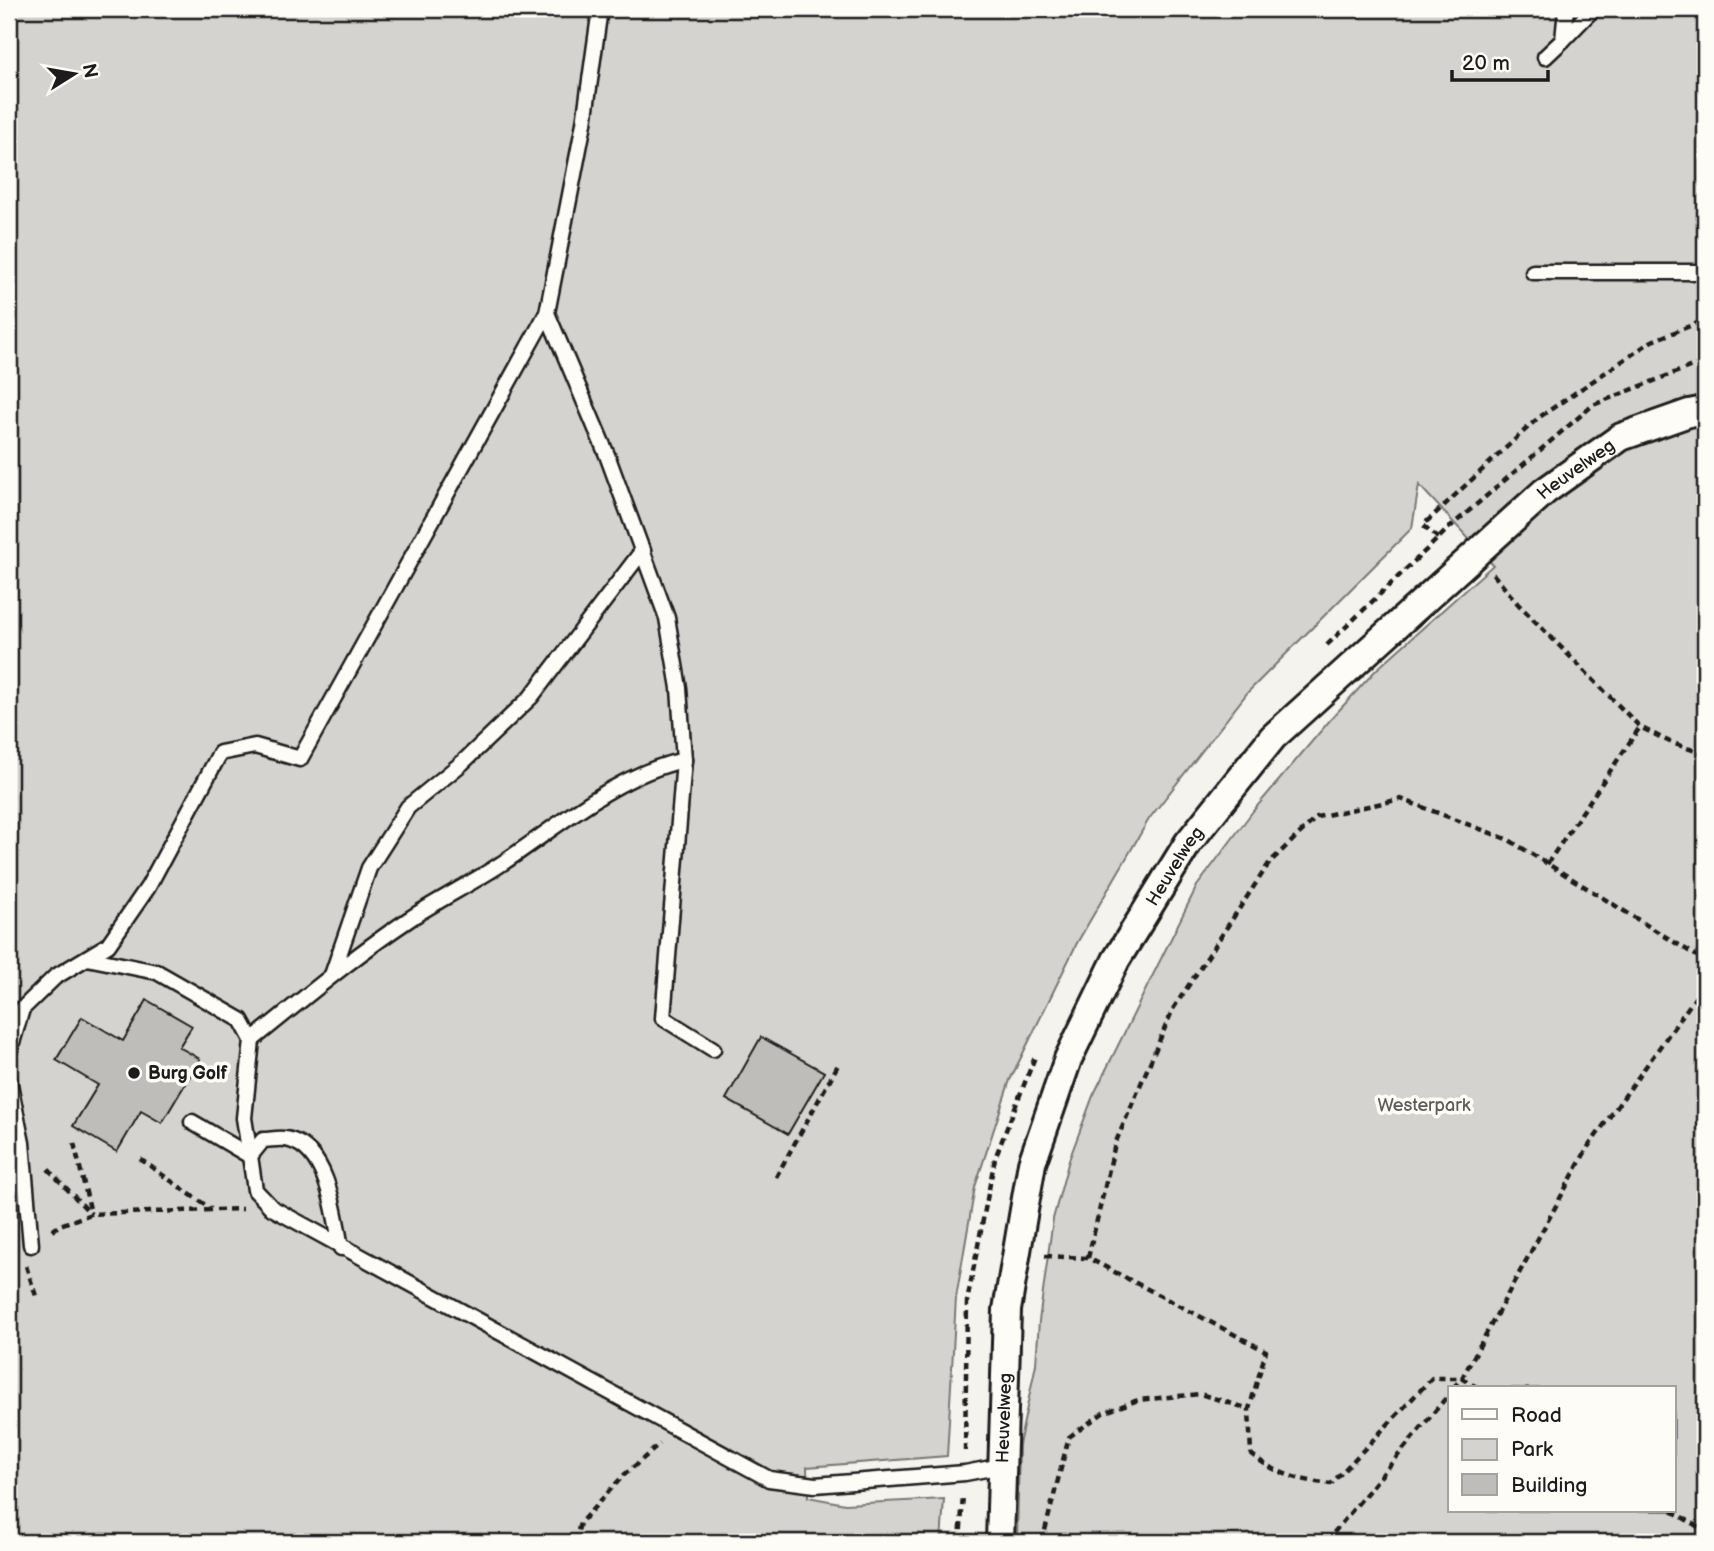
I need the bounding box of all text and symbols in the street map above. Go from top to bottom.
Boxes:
north arrow [38,38,108,108]
scale bar [1452,38,1548,82]
text: 20 m [1462,51,1510,76]
text: N [77,62,102,80]
street label: Heuvelweg [1533,435,1619,504]
street label: Heuvelweg [1142,822,1208,910]
place label: Burg Golf [148,1063,228,1084]
marker: Burg Golf [126,1065,142,1081]
park label: Westerpark [1377,1095,1471,1116]
street label: Heuvelweg [992,1373,1016,1463]
legend [1448,1386,1676,1512]
text: Road [1511,1403,1562,1428]
text: Park [1511,1437,1554,1462]
text: Building [1511,1473,1587,1498]

